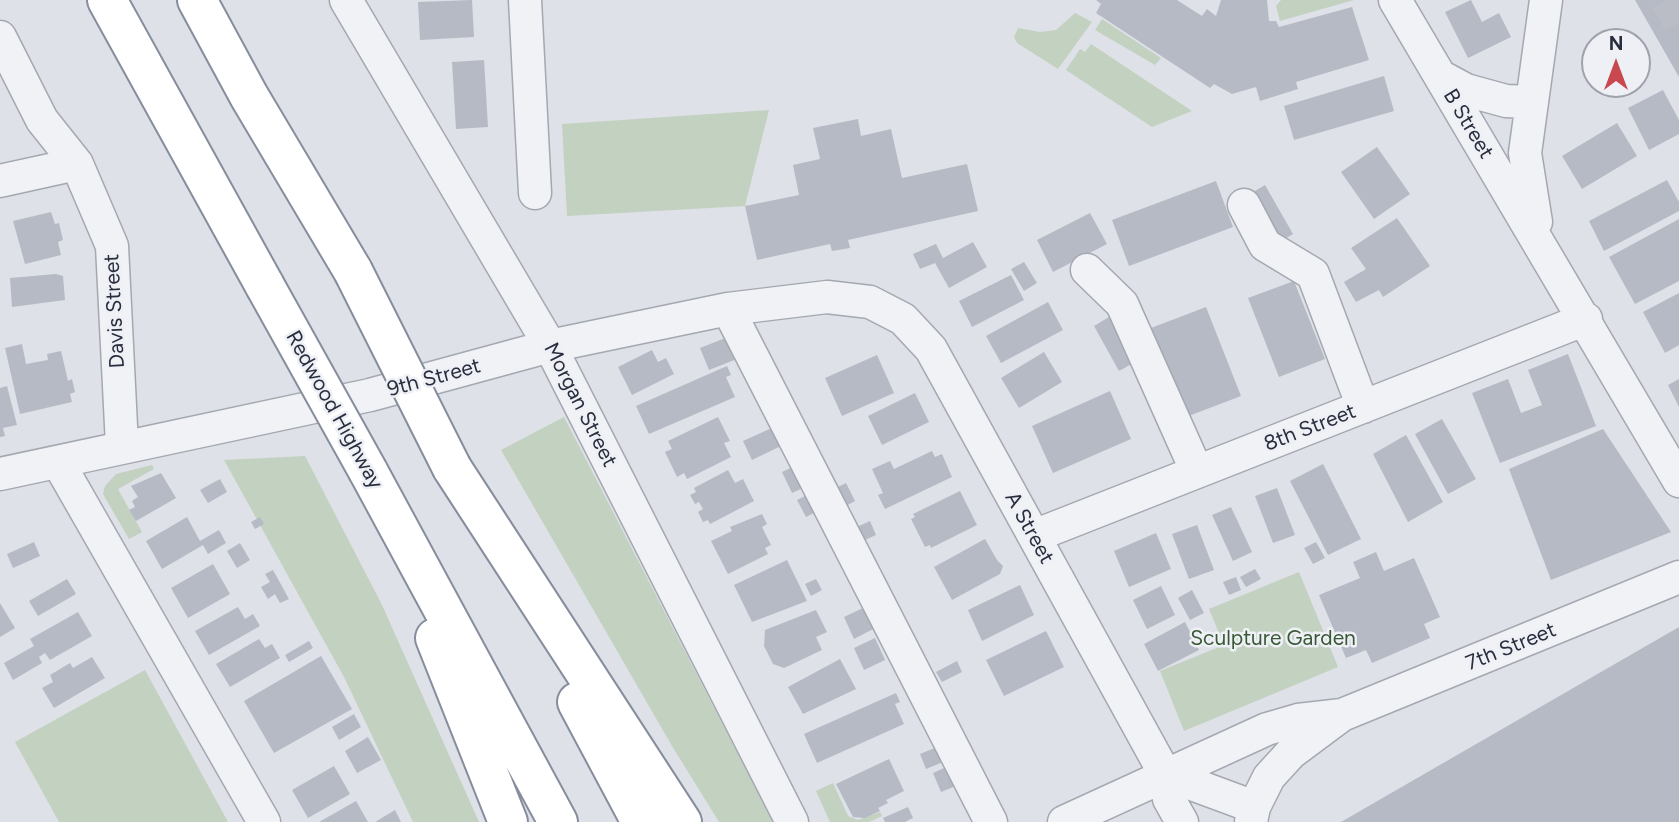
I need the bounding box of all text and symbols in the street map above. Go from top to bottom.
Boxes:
north arrow [1581,28,1651,98]
text: N [1609,32,1623,55]
street label: B Street [1437,85,1499,163]
street label: Davis Street [99,253,131,369]
street label: Redwood Highway [280,326,388,494]
street label: Morgan Street [538,339,622,471]
street label: 9th Street [385,353,483,403]
street label: 8th Street [1260,399,1360,457]
street label: A Street [999,488,1059,568]
street label: 7th Street [1462,618,1560,676]
park label: Sculpture Garden [1190,626,1356,652]

